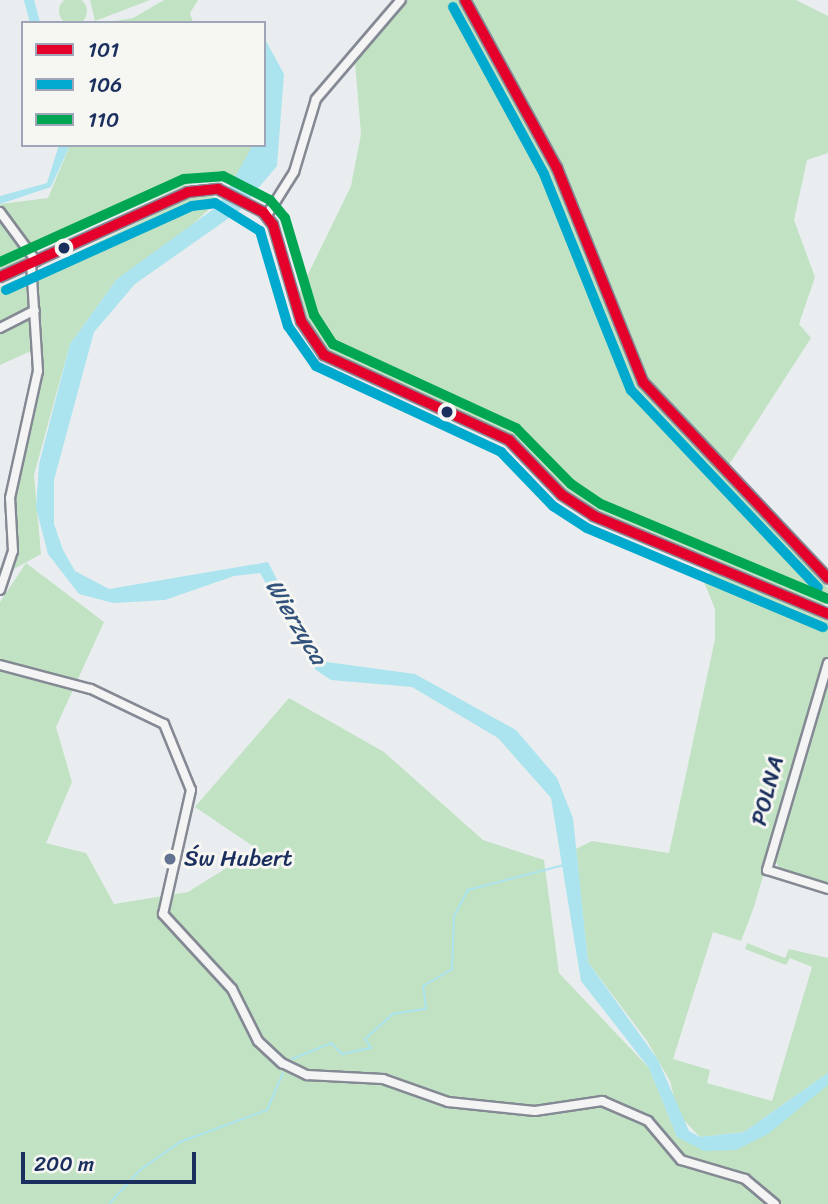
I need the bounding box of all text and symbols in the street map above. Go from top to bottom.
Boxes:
legend [21,21,266,147]
text: 101 [88,31,119,69]
text: 106 [88,66,122,104]
text: 110 [88,101,119,139]
unlabelled marker [57,241,71,255]
unlabelled marker [440,405,454,419]
water label: Wierzyca [259,574,333,670]
street label: POLNA [746,753,790,829]
place label: Św Hubert [184,845,292,873]
marker: Św Hubert [162,851,178,867]
scale bar [24,1138,200,1182]
text: 200 m [34,1145,94,1183]

